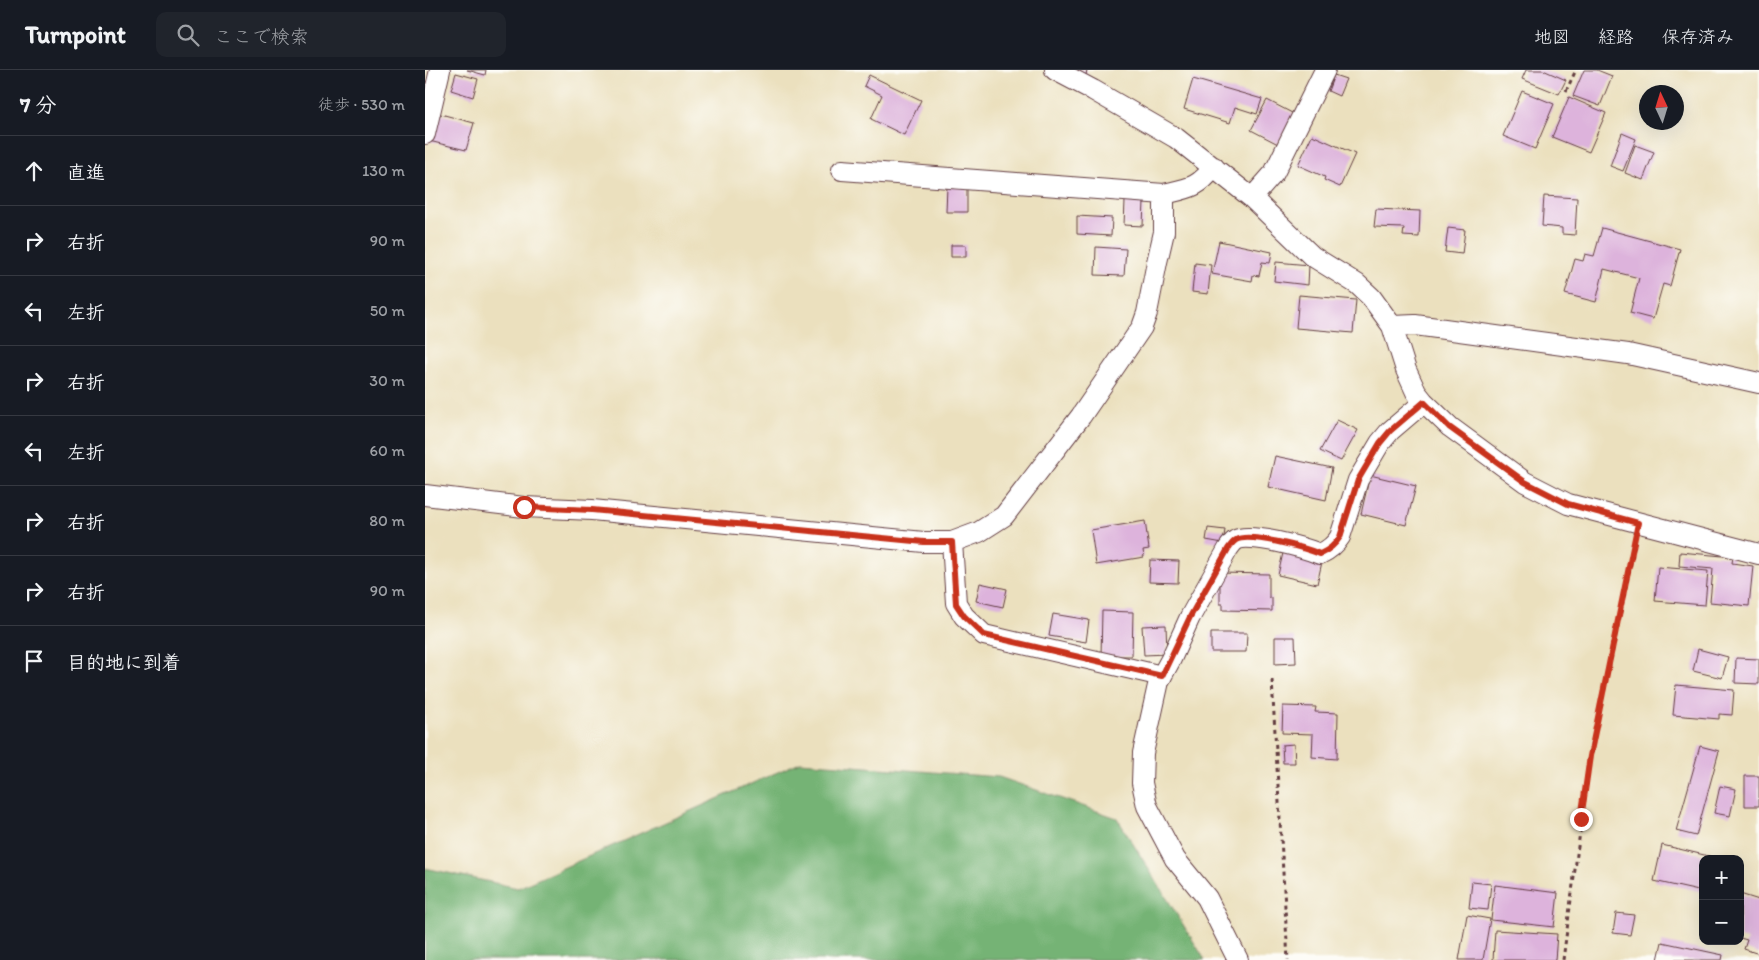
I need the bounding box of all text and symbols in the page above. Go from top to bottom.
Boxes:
search box [156,12,506,57]
text: Turnpoint [25,20,126,49]
icon: search [174,21,202,49]
text: ここで検索 [214,25,309,48]
text: 地図 [1534,26,1570,48]
text: 経路 [1598,26,1634,48]
text: 保存済み [1662,26,1734,48]
north arrow [1639,85,1684,130]
text: 7 分 [20,92,56,117]
text: 徒歩 · 530 m [318,95,405,114]
icon: ahead [20,157,48,185]
text: 直進 [67,161,105,184]
text: 130 m [362,161,405,180]
icon: right [20,227,48,255]
text: 右折 [67,231,105,254]
text: 90 m [370,231,405,250]
icon: left [20,297,48,325]
text: 左折 [67,301,105,324]
text: 50 m [370,301,405,320]
icon: right [20,367,48,395]
text: 右折 [67,371,105,394]
text: 30 m [369,371,405,390]
icon: left [20,437,48,465]
text: 左折 [67,441,105,464]
text: 60 m [370,441,405,460]
route start [513,496,536,519]
icon: right [20,507,48,535]
text: 右折 [67,511,105,534]
text: 80 m [369,511,405,530]
icon: right [20,577,48,605]
text: 右折 [67,581,105,604]
text: 90 m [370,581,405,600]
icon: arrive [20,647,48,675]
text: 目的地に到着 [67,651,181,674]
route end [1570,808,1593,831]
map controls [1699,855,1744,945]
button: + [1699,855,1744,900]
button: − [1699,900,1744,945]

